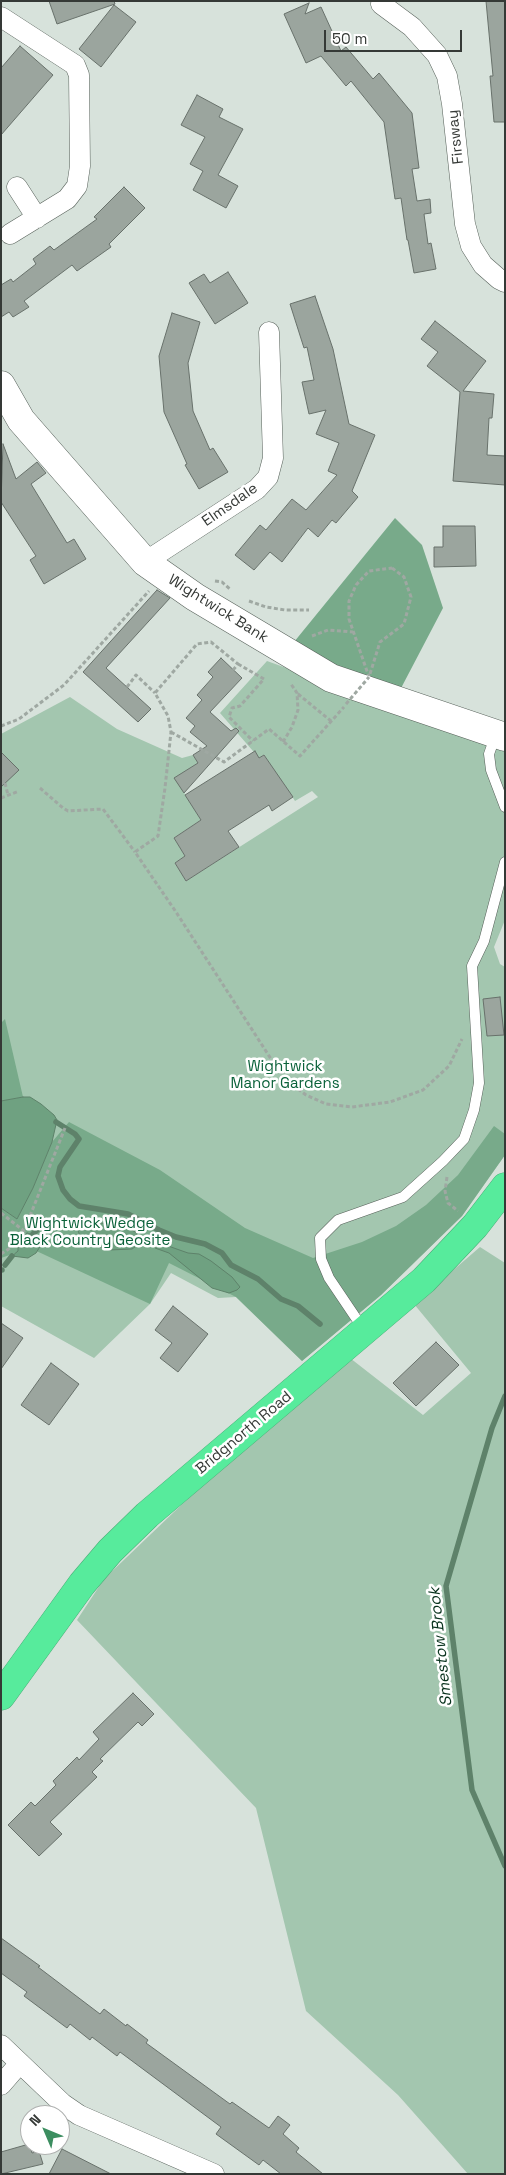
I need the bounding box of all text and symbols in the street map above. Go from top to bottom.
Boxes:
scale bar [326,20,464,52]
text: 50 m [332,29,367,48]
street label: Firsway [444,109,468,165]
street label: Elmsdale [199,479,261,531]
street label: Wightwick Bank [165,571,271,647]
park label: Wightwick Manor Gardens [230,1058,340,1093]
park label: Wightwick Wedge Black Country Geosite [10,1215,170,1250]
street label: Bridgnorth Road [192,1388,296,1478]
water label: Smestow Brook [425,1586,457,1708]
north arrow [20,2105,70,2155]
text: N [25,2110,45,2130]

